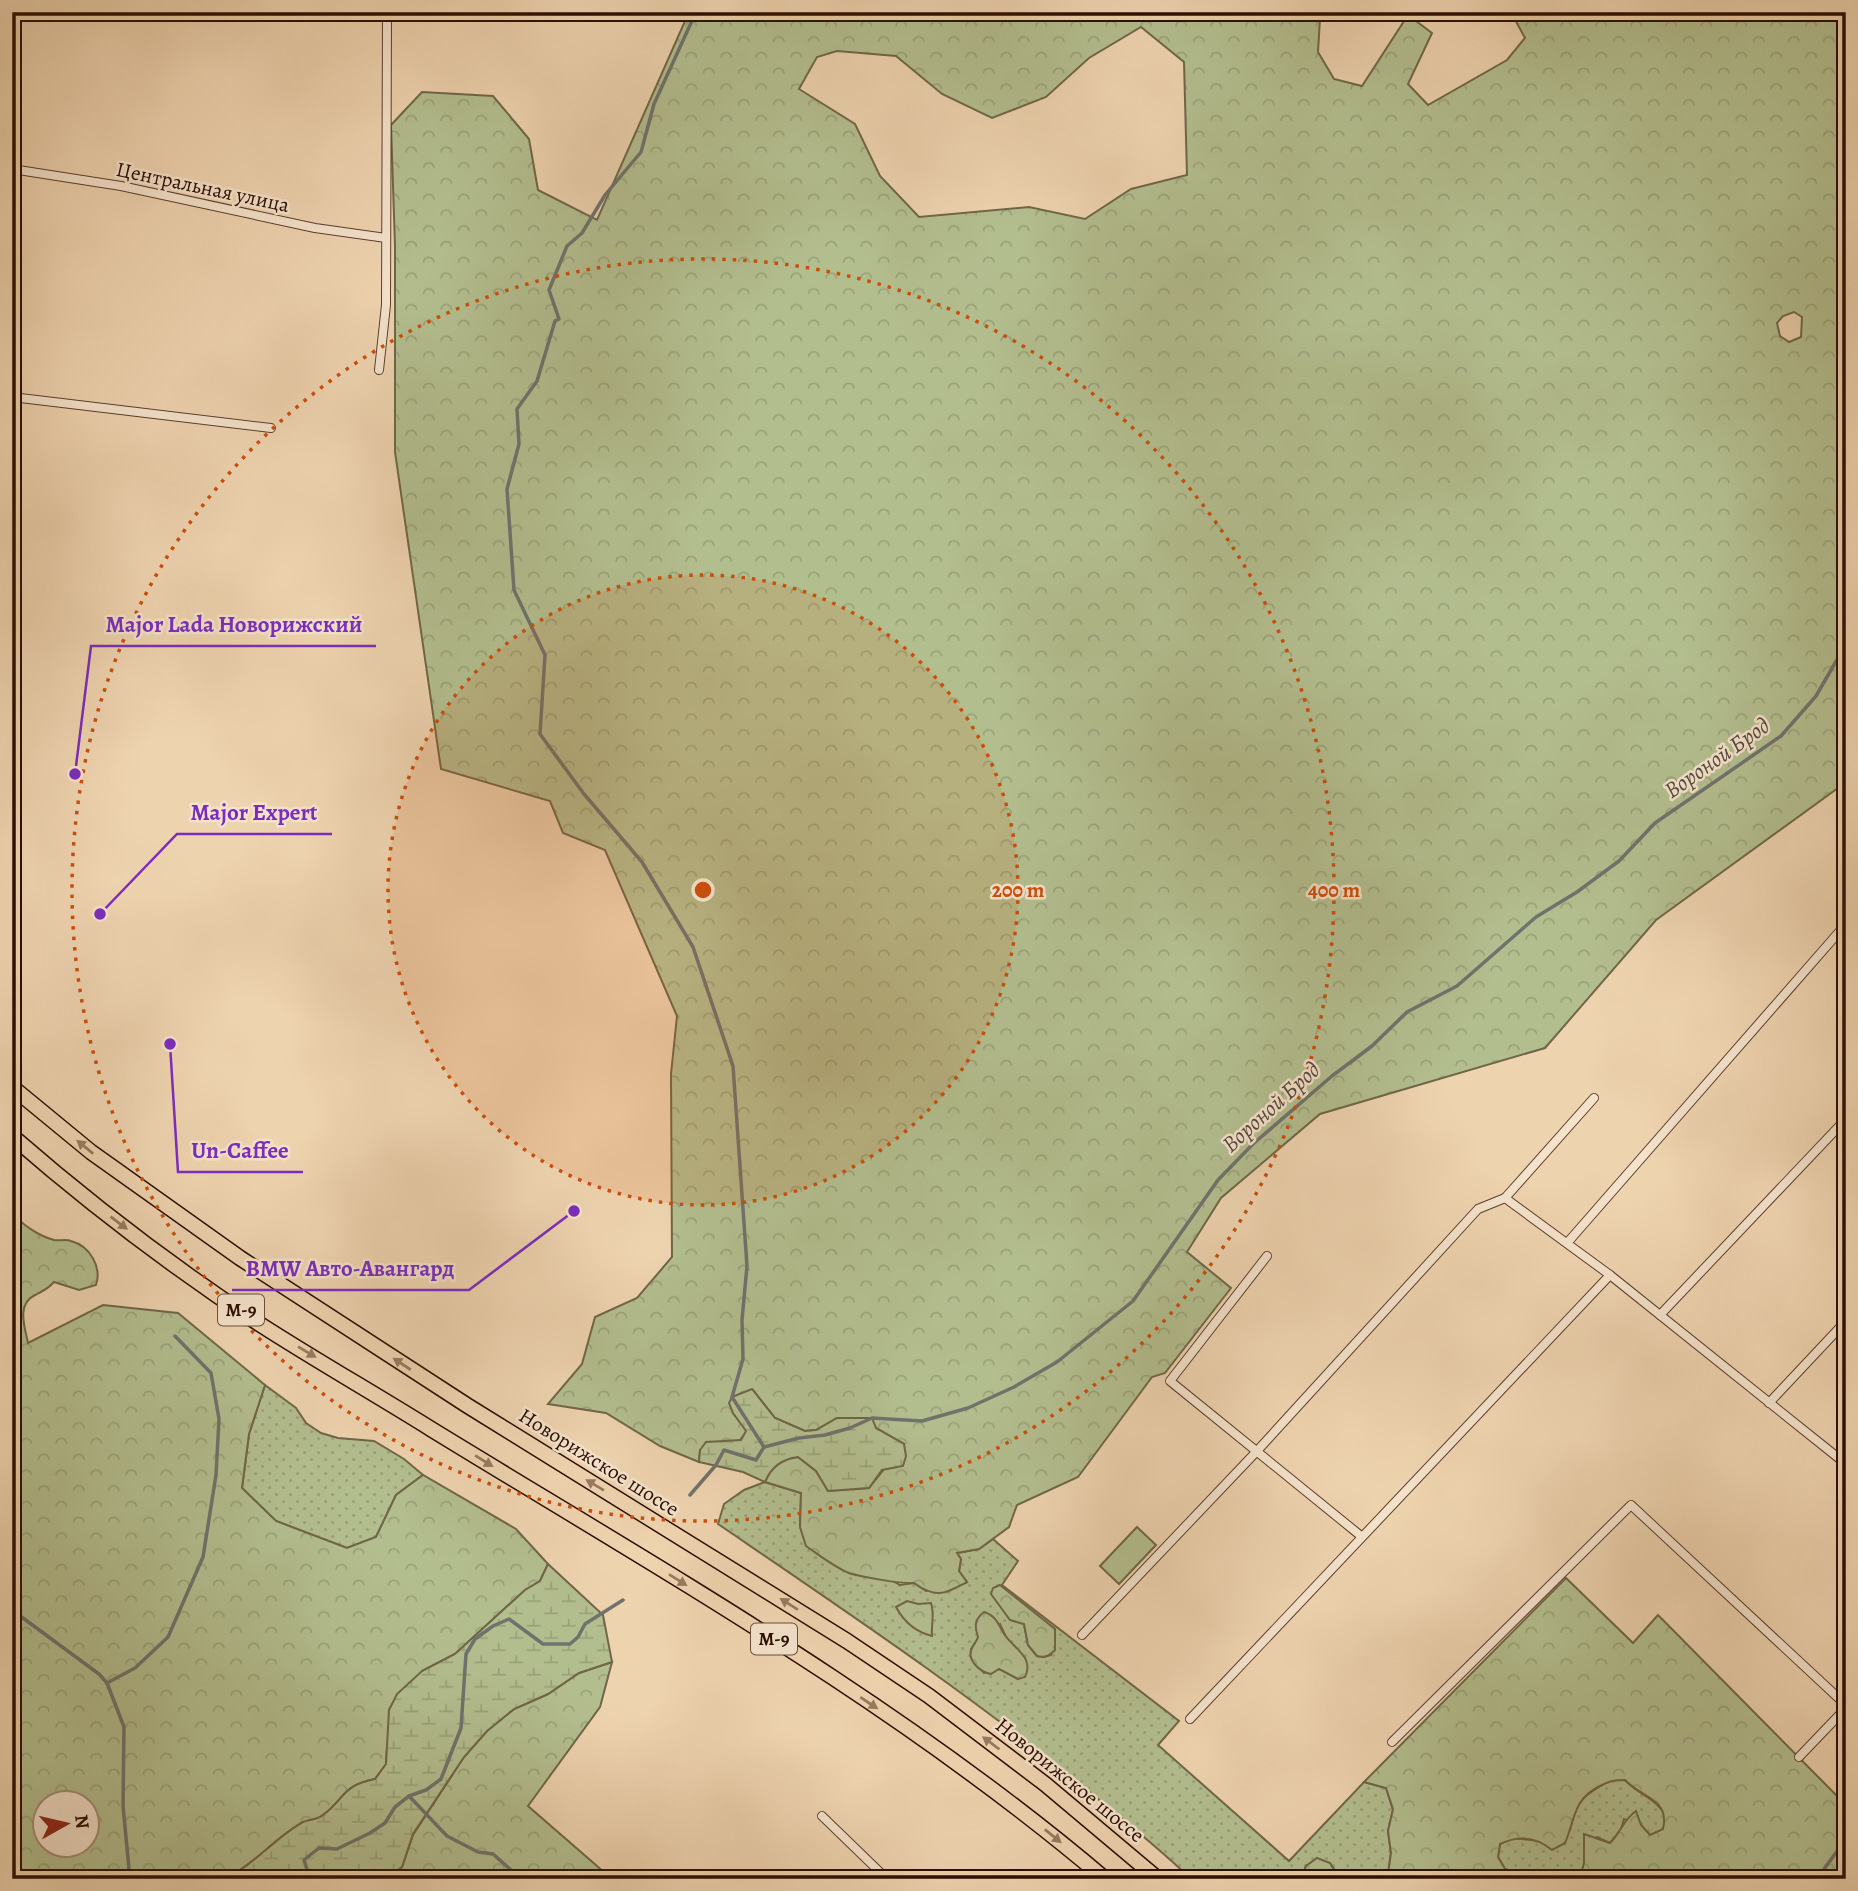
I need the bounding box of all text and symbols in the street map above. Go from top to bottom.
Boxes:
street label: Центральная улица [114,155,292,219]
callout: Major Lada Новорижский [91,602,376,646]
text: Major Lada Новорижский [106,609,362,640]
water label: Вороной Брод [1658,710,1776,806]
callout: Major Expert [177,790,332,834]
text: Major Expert [190,797,318,828]
text: 200 m [992,876,1045,904]
text: 400 m [1308,876,1361,904]
centre of rings [691,878,715,902]
water label: Вороной Брод [1215,1055,1327,1159]
callout: Un-Caffee [178,1128,303,1172]
text: Un-Caffee [191,1135,289,1166]
one-way arrow [76,1140,94,1155]
one-way arrow [110,1216,128,1231]
callout: BMW Авто-Авангард [232,1246,469,1290]
text: BMW Авто-Авангард [245,1253,455,1284]
road number: М-9 [218,1294,264,1326]
one-way arrow [297,1346,316,1359]
one-way arrow [393,1358,412,1371]
street label: Новорижское шоссе [513,1401,685,1523]
one-way arrow [474,1454,494,1467]
one-way arrow [586,1479,605,1491]
one-way arrow [668,1574,687,1587]
one-way arrow [779,1598,798,1611]
road number: М-9 [751,1624,797,1654]
one-way arrow [860,1696,878,1710]
street label: Новорижское шоссе [990,1711,1150,1849]
one-way arrow [982,1737,1000,1751]
north arrow [32,1790,102,1860]
text: N [68,1813,96,1831]
one-way arrow [1044,1829,1062,1844]

